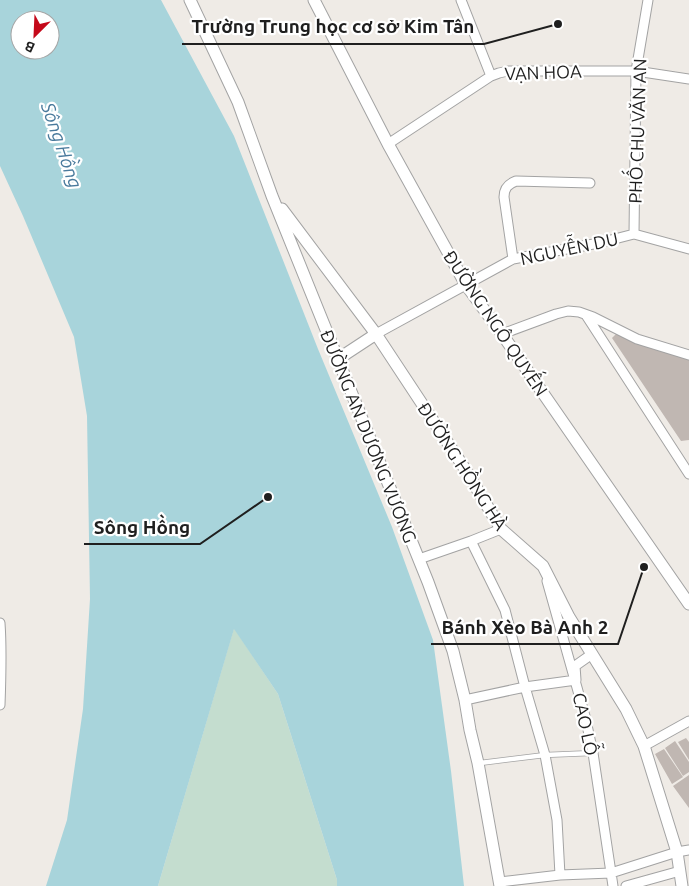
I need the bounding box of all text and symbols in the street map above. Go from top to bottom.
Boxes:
north arrow [10,10,60,60]
callout: Trường Trung học cơ sở Kim Tân [182,10,484,44]
text: Trường Trung học cơ sở Kim Tân [192,15,474,37]
text: B [22,38,37,56]
street label: PHỐ CHU VĂN AN [619,58,650,204]
street label: VẠN HOA [504,61,582,83]
water label: Sông Hồng [37,98,89,191]
street label: NGUYỄN DU [517,223,620,268]
street label: ĐƯỜNG NGÔ QUYẾN [439,244,556,400]
street label: ĐƯỜNG AN DƯƠNG VƯƠNG [317,326,422,545]
street label: ĐƯỜNG HỒNG HÀ [414,396,516,534]
callout: Sông Hồng [84,510,200,544]
text: Sông Hồng [94,514,190,538]
callout: Bánh Xèo Bà Anh 2 [431,610,618,644]
text: Bánh Xèo Bà Anh 2 [442,616,608,638]
street label: CAO LỖ [570,690,607,757]

